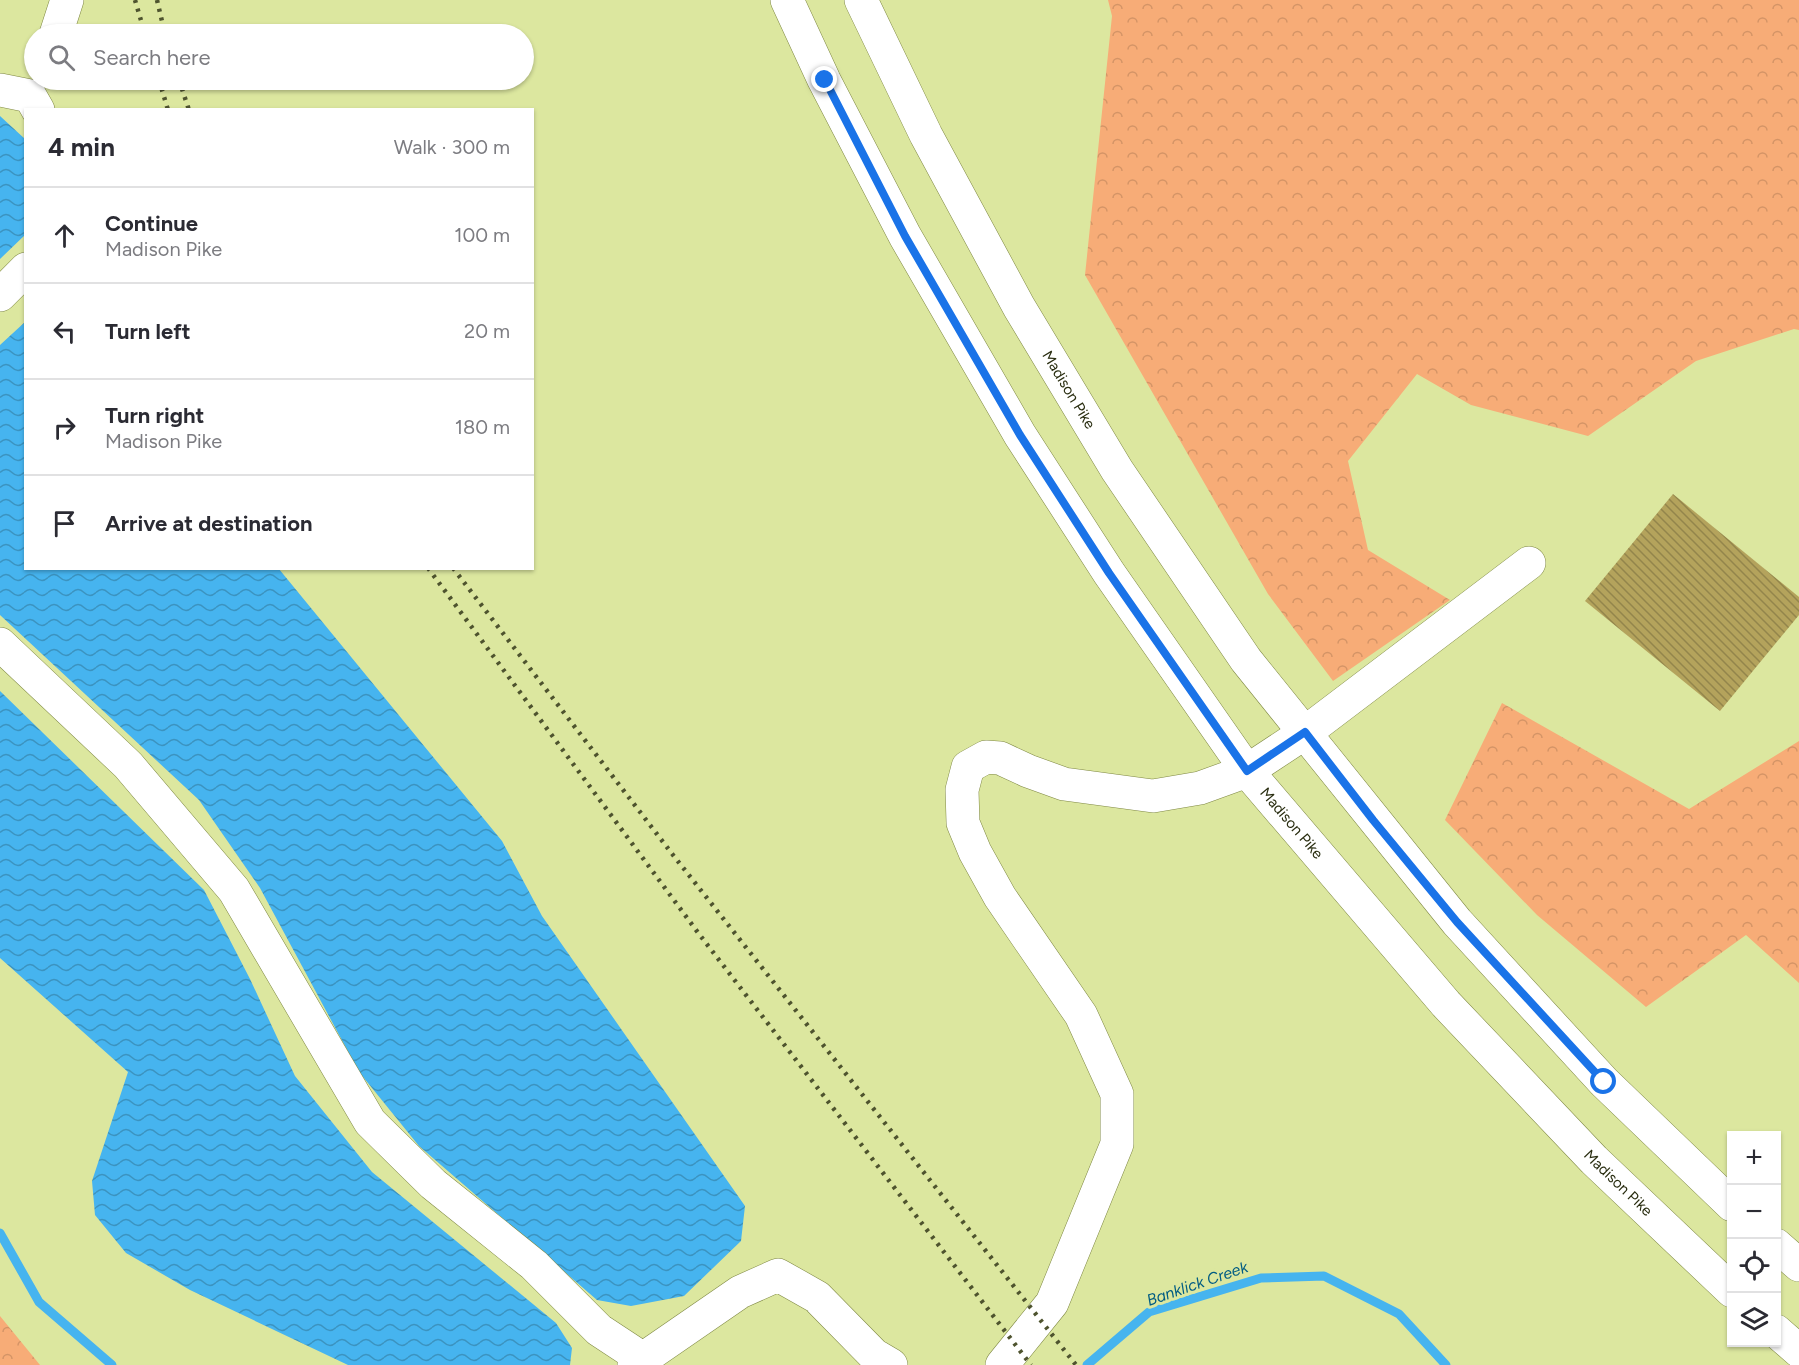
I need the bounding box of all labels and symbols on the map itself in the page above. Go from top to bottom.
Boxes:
route end [811,66,837,92]
street label: Madison Pike [1038,347,1099,432]
street label: Madison Pike [1256,784,1327,863]
route start [1590,1068,1616,1094]
street label: Madison Pike [1580,1146,1656,1220]
water label: Banklick Creek [1144,1257,1251,1310]

